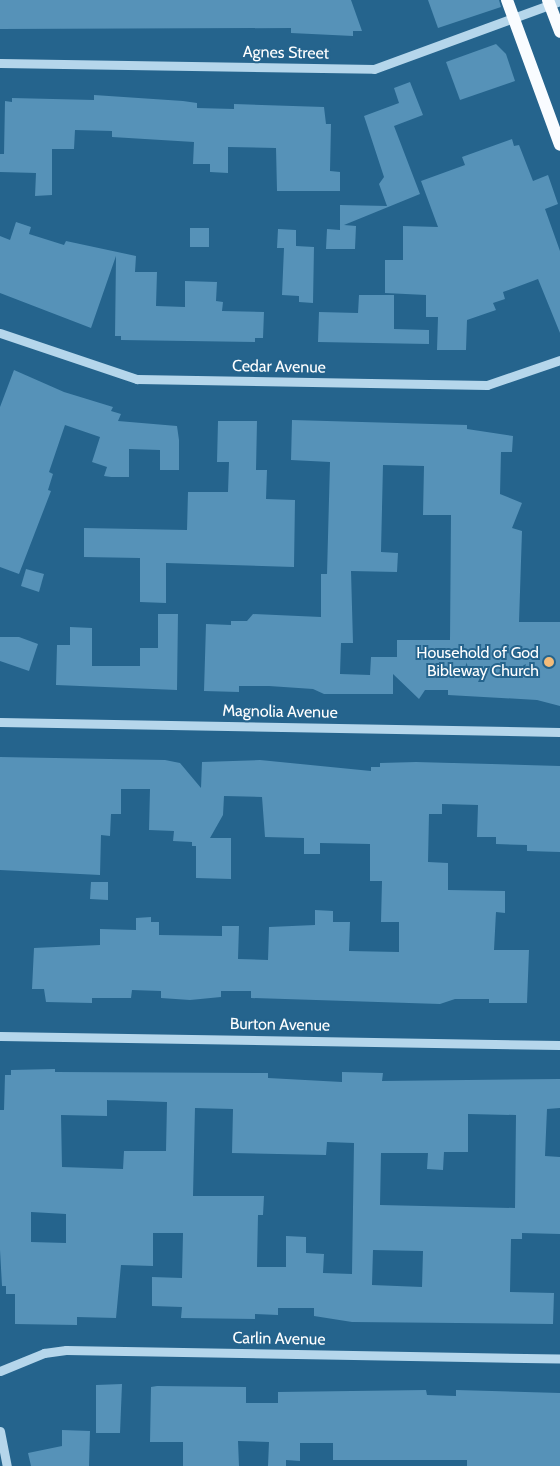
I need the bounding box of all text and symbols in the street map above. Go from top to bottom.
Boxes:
street label: Agnes Street [243,43,329,63]
street label: Cedar Avenue [232,357,326,377]
place label: Household of God Bibleway Church [416,643,539,681]
marker: Household of God Bibleway Church [543,656,555,668]
street label: Magnolia Avenue [222,701,338,723]
street label: Burton Avenue [230,1015,330,1035]
street label: Carlin Avenue [232,1329,326,1349]

